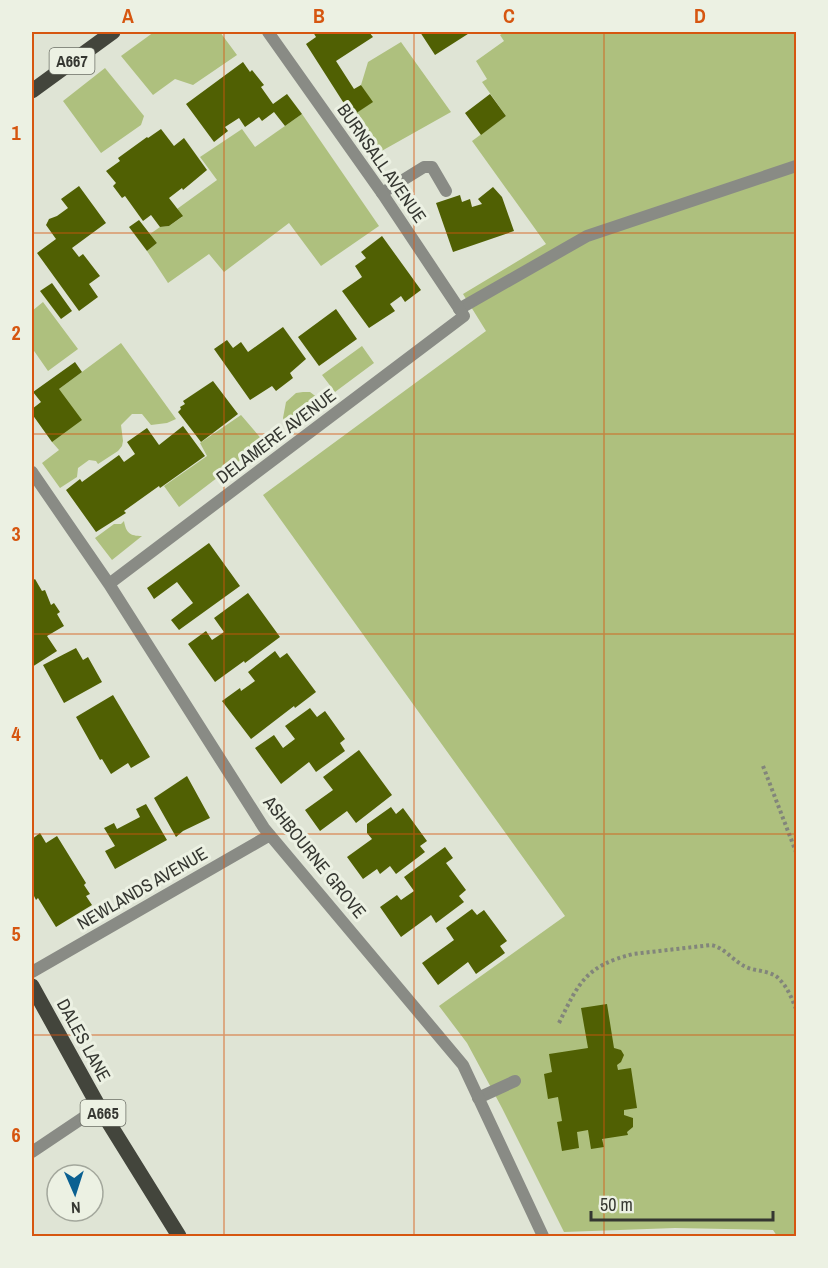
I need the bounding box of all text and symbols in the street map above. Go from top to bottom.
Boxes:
text: A [122,2,134,29]
text: B [313,2,325,29]
text: C [503,2,515,29]
text: D [694,2,706,29]
road number: A667 [50,48,94,74]
street label: BURNSALL AVENUE [332,98,432,228]
text: 1 [11,119,21,146]
text: 2 [11,319,21,346]
street label: DELAMERE AVENUE [211,383,341,489]
text: 3 [11,520,21,547]
text: 4 [11,720,21,747]
street label: ASHBOURNE GROVE [257,790,372,924]
street label: NEWLANDS AVENUE [72,841,212,935]
text: 5 [11,920,21,947]
street label: DALES LANE [51,994,117,1086]
road number: A665 [80,1100,126,1126]
text: 6 [11,1121,21,1148]
north arrow [45,1163,105,1223]
scale bar [591,1184,772,1222]
text: 50 m [600,1192,633,1217]
text: N [70,1197,81,1219]

